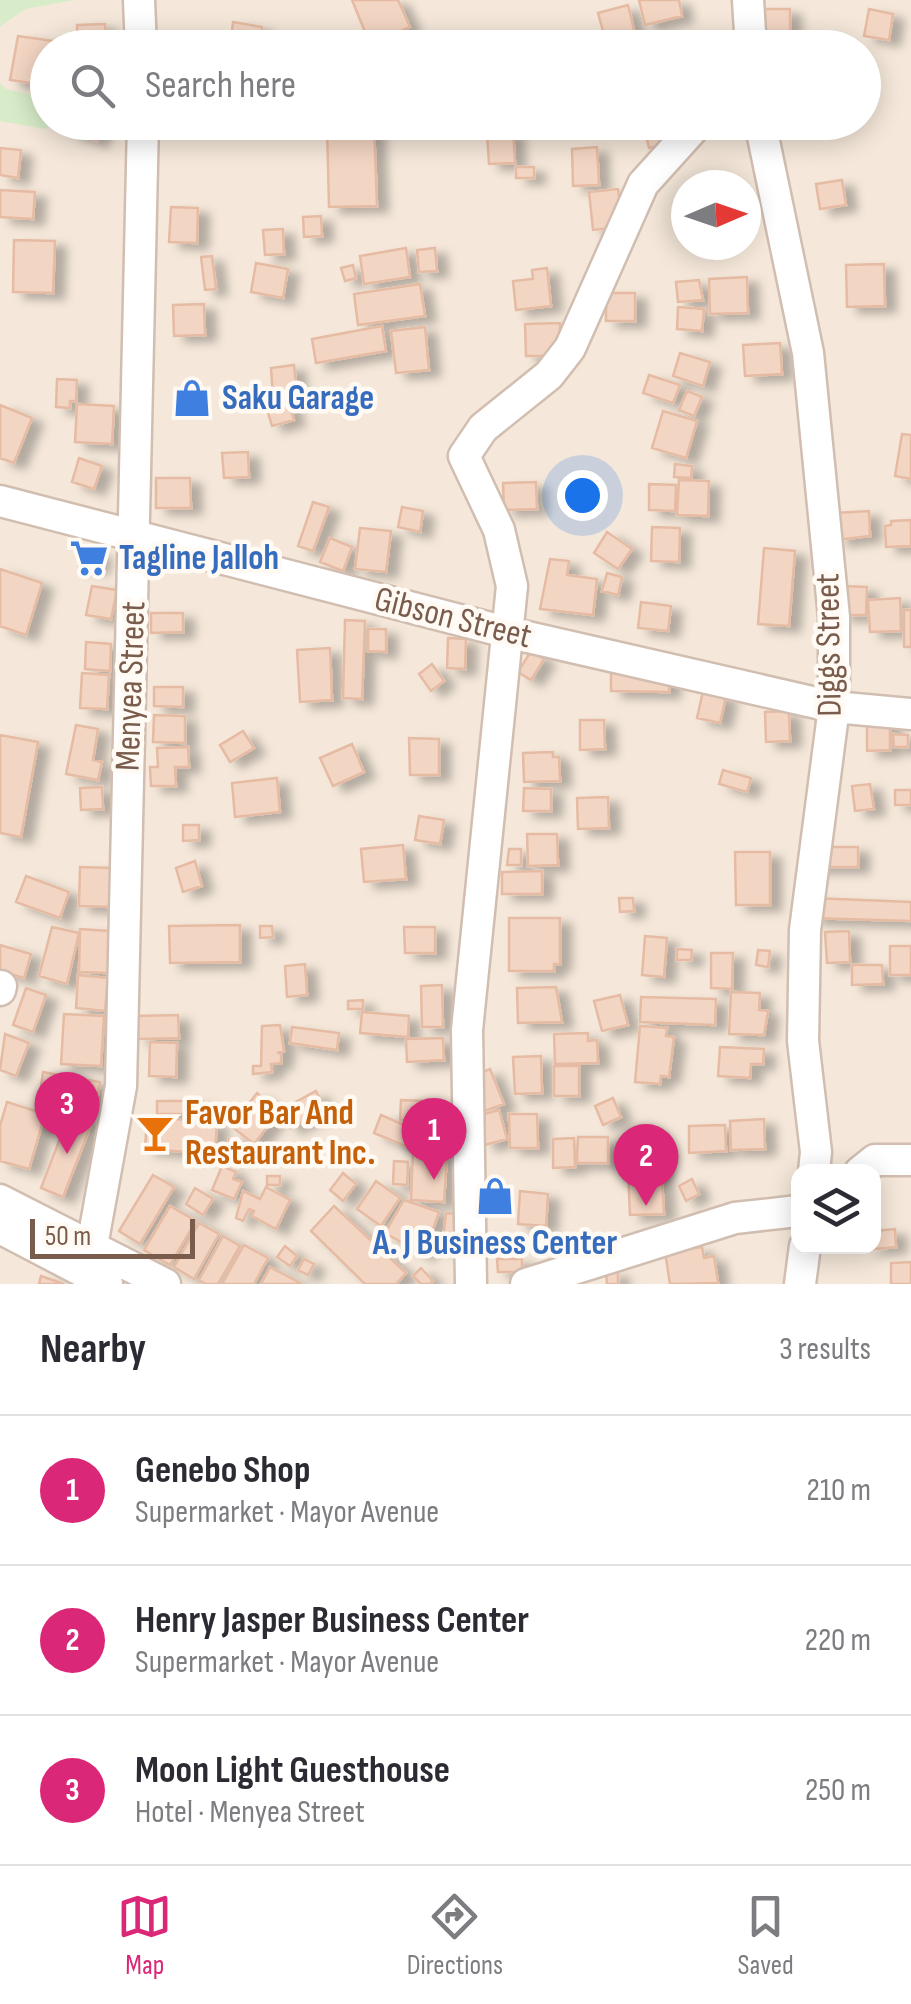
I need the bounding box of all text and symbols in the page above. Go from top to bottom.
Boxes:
search box [30,30,881,140]
icon: search [65,58,120,113]
text: Search here [145,63,296,108]
north arrow [671,170,761,260]
shop icon: Saku Garage [171,377,213,419]
place label: Saku Garage [222,377,374,420]
your location [557,470,608,521]
supermarket icon: Tagline Jalloh [68,537,110,579]
place label: Tagline Jalloh [119,537,279,580]
street label: Diggs Street [806,573,852,717]
street label: Gibson Street [370,578,536,658]
street label: Menyea Street [107,600,155,772]
pin: 3 [34,1072,100,1154]
place label: Favor Bar And Restaurant Inc. [185,1092,375,1175]
pin: 1 [402,1098,466,1180]
bar icon: Favor Bar And Restaurant Inc. [134,1112,176,1154]
pin: 2 [614,1124,678,1206]
map controls [791,1164,881,1254]
button: layers [791,1164,881,1254]
shop icon: A. J Business Center [474,1175,516,1217]
scale bar [30,1214,195,1258]
text: 50 m [45,1220,91,1253]
place label: A. J Business Center [372,1222,617,1265]
text: Nearby [40,1324,146,1375]
text: 3 results [779,1330,871,1369]
text: Genebo Shop [135,1448,310,1493]
text: 1 [66,1471,79,1510]
text: 210 m [807,1471,871,1510]
text: Supermarket · Mayor Avenue [135,1493,439,1532]
text: Henry Jasper Business Center [135,1598,529,1643]
text: 2 [65,1621,80,1660]
text: 220 m [805,1621,871,1660]
text: Supermarket · Mayor Avenue [135,1643,439,1682]
text: Moon Light Guesthouse [135,1748,450,1793]
text: 3 [65,1771,80,1810]
text: 250 m [805,1771,871,1810]
text: Hotel · Menyea Street [135,1793,365,1832]
tab: Map [117,1889,172,1982]
tab: Directions [407,1889,503,1982]
tab: Saved [738,1889,794,1982]

